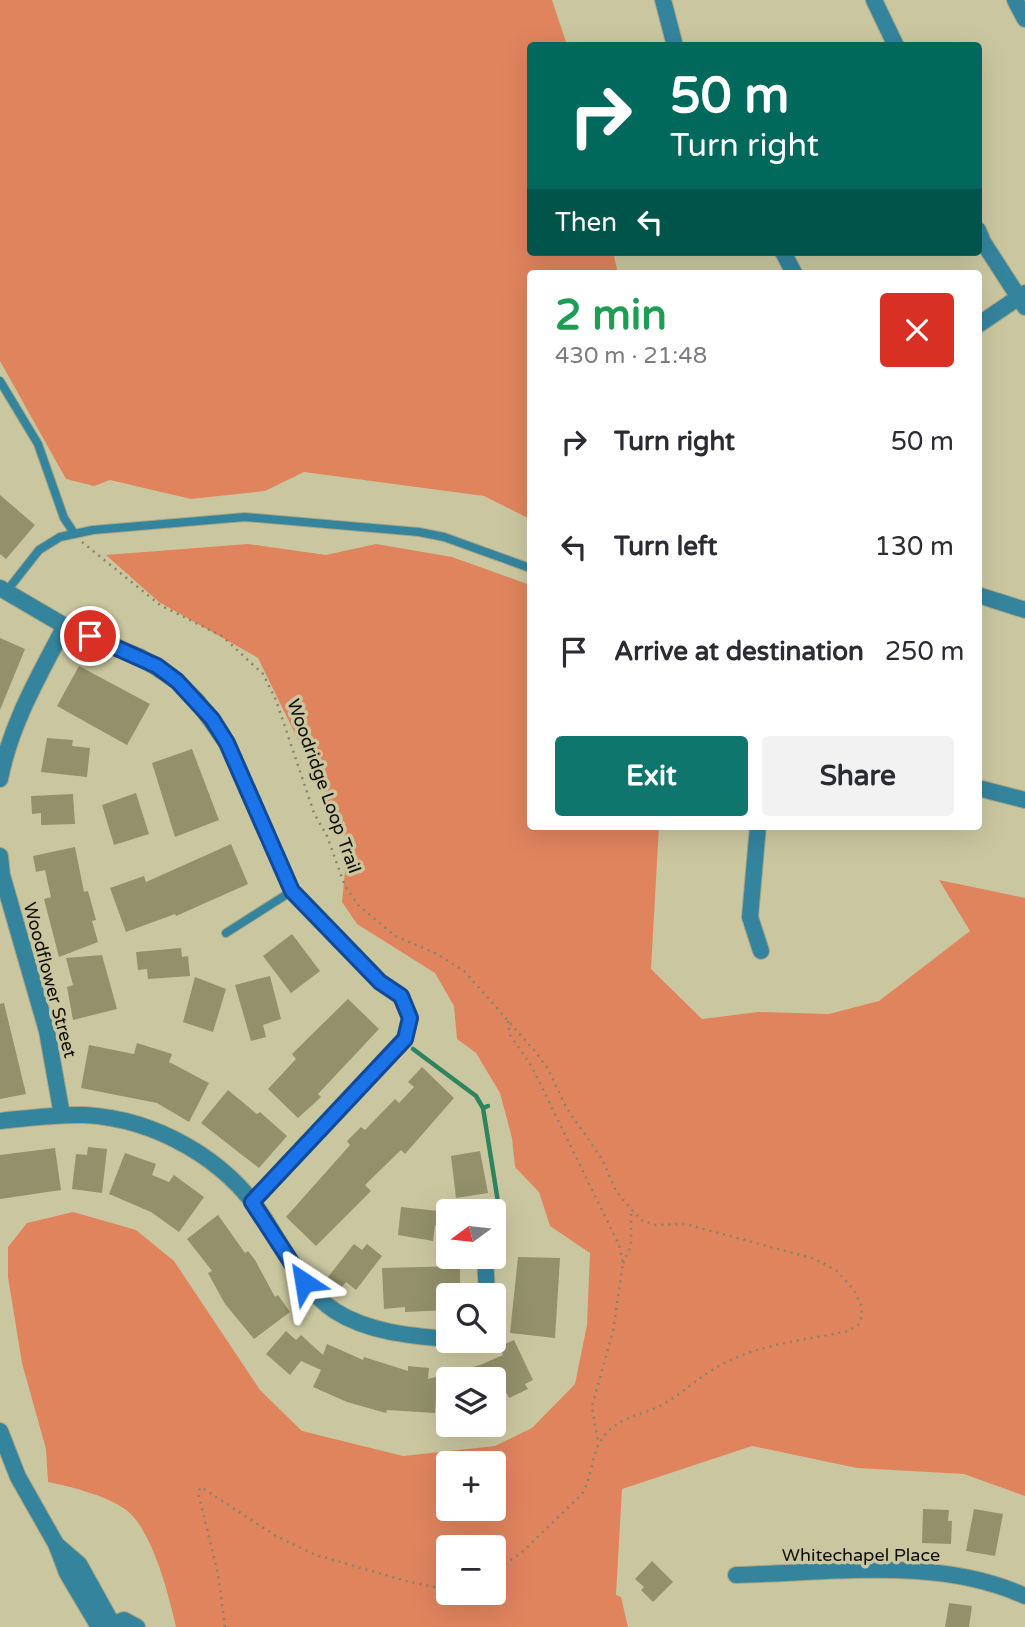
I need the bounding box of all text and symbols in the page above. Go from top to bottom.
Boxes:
text: 50 m [670,67,789,126]
icon: right [555,70,646,161]
text: Turn right [670,127,819,165]
icon: left [631,203,669,241]
text: Then [555,207,617,238]
text: 2 min [555,290,667,341]
button: close [880,293,954,367]
text: 430 m · 21:48 [555,342,707,370]
icon: right [555,423,593,461]
text: Turn right [614,426,735,457]
text: 50 m [891,426,954,457]
icon: left [555,528,593,566]
text: Turn left [614,531,717,562]
text: 130 m [874,531,954,562]
pin [60,606,120,666]
icon: arrive [71,617,109,655]
icon: arrive [555,633,593,671]
text: Arrive at destination [614,636,864,667]
text: 250 m [885,636,964,667]
street label: Woodridge Loop Trail [282,696,366,876]
button: Exit [555,736,748,816]
button: Share [762,736,954,816]
street label: Woodflower Street [19,900,81,1060]
north arrow [436,1199,506,1269]
map controls [436,1199,506,1605]
position arrow [267,1245,341,1319]
button: search [436,1283,506,1353]
button: layers [436,1367,506,1437]
button: + [436,1451,506,1521]
button: − [436,1535,506,1605]
street label: Whitechapel Place [782,1544,940,1566]

